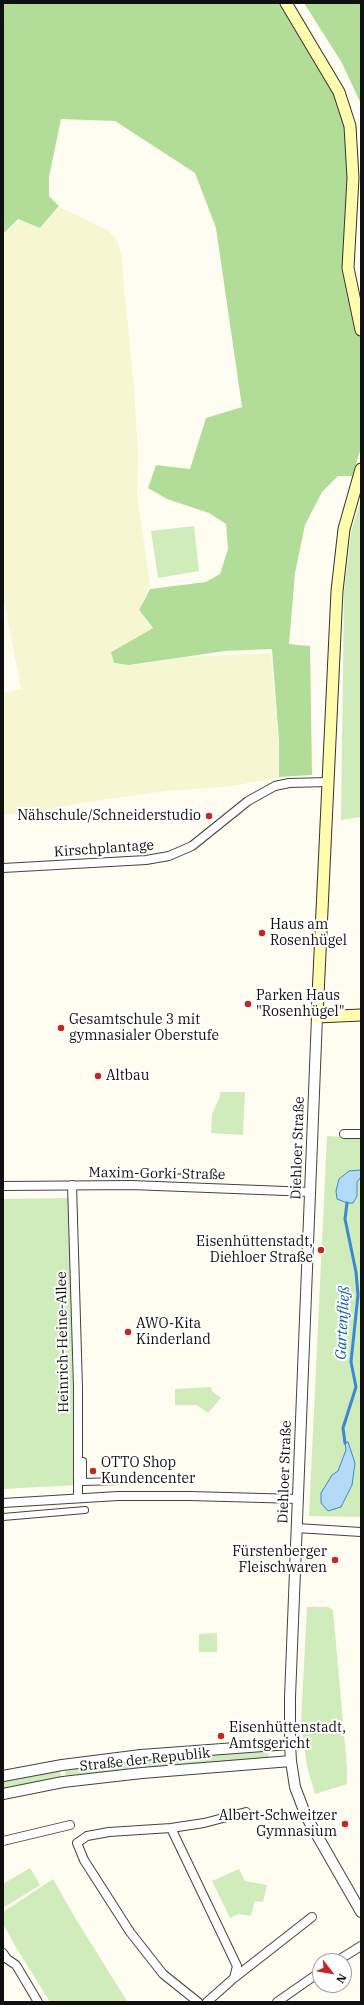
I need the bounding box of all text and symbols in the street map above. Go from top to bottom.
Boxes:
place label: Nähschule/Schneiderstudio [17,808,201,824]
marker: Nähschule/Schneiderstudio [204,811,214,821]
street label: Kirschplantage [53,837,155,861]
place label: Haus am Rosenhügel [270,917,347,950]
marker: Haus am Rosenhügel [257,928,267,938]
place label: Parken Haus "Rosenhügel" [256,988,345,1020]
marker: Parken Haus "Rosenhügel" [243,999,253,1009]
place label: Gesamtschule 3 mit gymnasialer Oberstufe [69,1012,219,1044]
marker: Gesamtschule 3 mit gymnasialer Oberstufe [56,1023,66,1033]
place label: Altbau [106,1068,149,1084]
marker: Altbau [93,1071,103,1081]
street label: Diehloer Straße [288,1096,308,1200]
street label: Maxim-Gorki-Straße [88,1164,226,1184]
place label: Eisenhüttenstadt, Diehloer Straße [196,1234,313,1266]
marker: Eisenhüttenstadt, Diehloer Straße [316,1245,326,1255]
street label: Heinrich-Heine-Allee [53,1271,73,1413]
water label: Gartenfließ [332,1286,354,1360]
place label: AWO-Kita Kinderland [136,1316,211,1348]
marker: AWO-Kita Kinderland [123,1327,133,1337]
street label: Diehloer Straße [275,1420,295,1524]
place label: OTTO Shop Kundencenter [101,1455,195,1488]
marker: OTTO Shop Kundencenter [88,1466,98,1476]
place label: Fürstenberger Fleischwaren [232,1544,327,1576]
marker: Fürstenberger Fleischwaren [330,1555,340,1565]
place label: Eisenhüttenstadt, Amtsgericht [229,1720,346,1752]
marker: Eisenhüttenstadt, Amtsgericht [216,1731,226,1741]
street label: Straße der Republik [79,1745,211,1775]
place label: Albert-Schweitzer Gymnasium [219,1808,337,1840]
marker: Albert-Schweitzer Gymnasium [340,1819,350,1829]
north arrow [312,1953,352,1993]
text: N [333,1971,350,1986]

